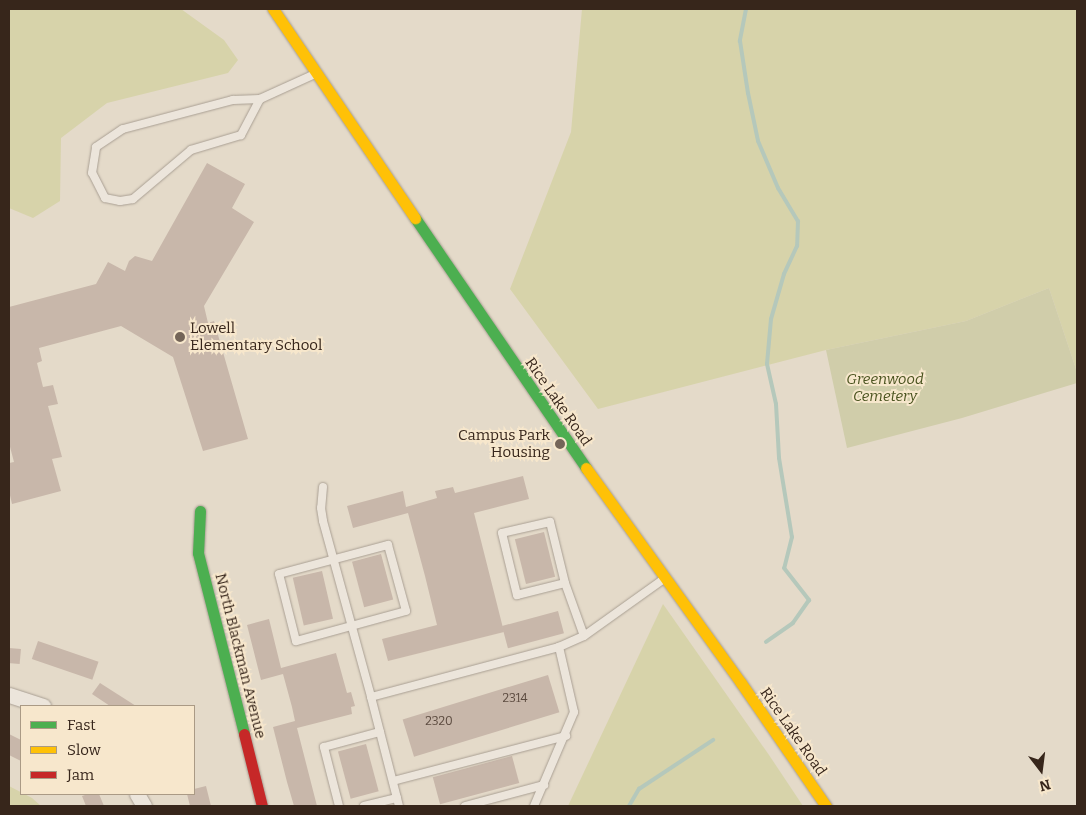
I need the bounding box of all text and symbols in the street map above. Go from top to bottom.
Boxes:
place label: Lowell Elementary School [190,319,322,354]
marker: Lowell Elementary School [174,331,186,343]
street label: Rice Lake Road [521,354,595,450]
park label: Greenwood Cemetery [846,370,924,405]
place label: Campus Park Housing [458,426,550,461]
marker: Campus Park Housing [554,438,566,450]
street label: North Blackman Avenue [211,571,269,741]
street label: Rice Lake Road [756,684,830,780]
house number: 2314 [502,692,528,706]
legend [20,705,195,795]
house number: 2320 [425,715,453,729]
text: Fast [67,716,96,734]
text: Slow [67,741,101,759]
north arrow [1016,745,1066,795]
text: Jam [67,766,94,784]
text: N [1038,775,1052,795]

